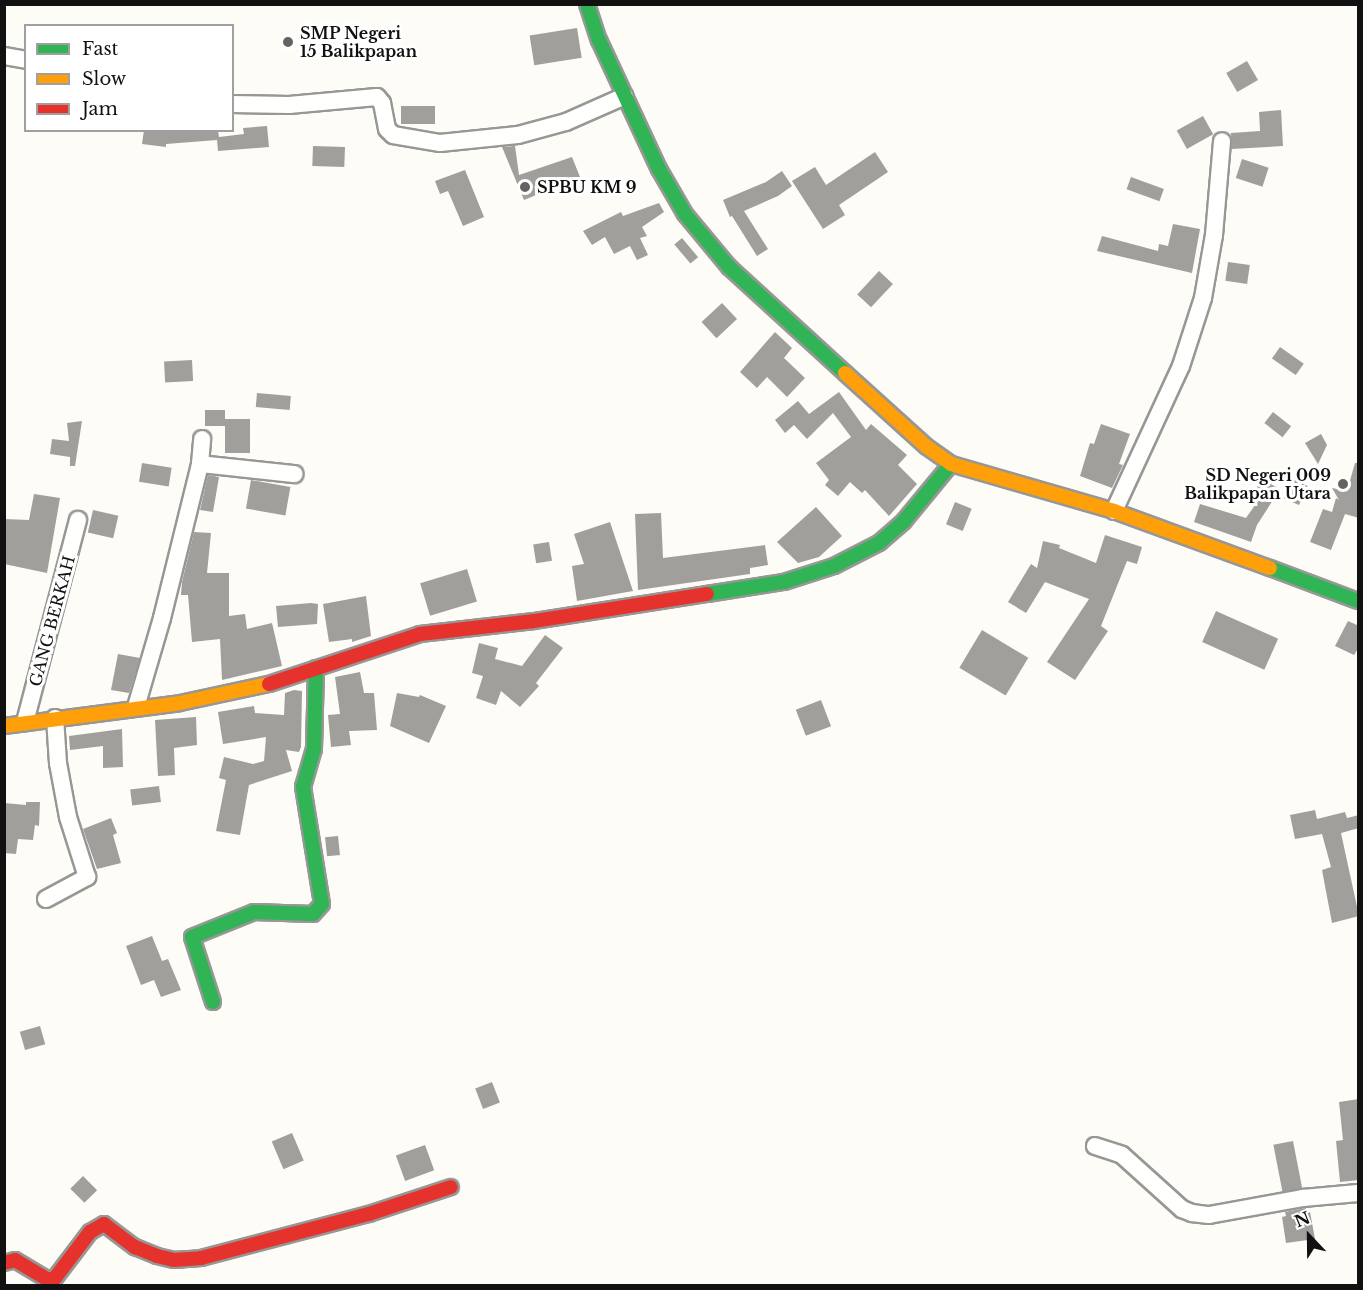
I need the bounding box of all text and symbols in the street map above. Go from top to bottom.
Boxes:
place label: SMP Negeri 15 Balikpapan [300,23,417,61]
legend [24,24,234,132]
marker: SMP Negeri 15 Balikpapan [281,35,295,49]
text: Fast [82,38,118,60]
text: Slow [82,68,126,90]
text: Jam [82,98,118,120]
place label: SPBU KM 9 [537,177,637,197]
marker: SPBU KM 9 [518,180,532,194]
place label: SD Negeri 009 Balikpapan Utara [1184,465,1331,503]
marker: SD Negeri 009 Balikpapan Utara [1336,477,1350,491]
street label: GANG BERKAH [25,553,79,689]
north arrow [1279,1206,1339,1266]
text: N [1292,1207,1313,1231]

